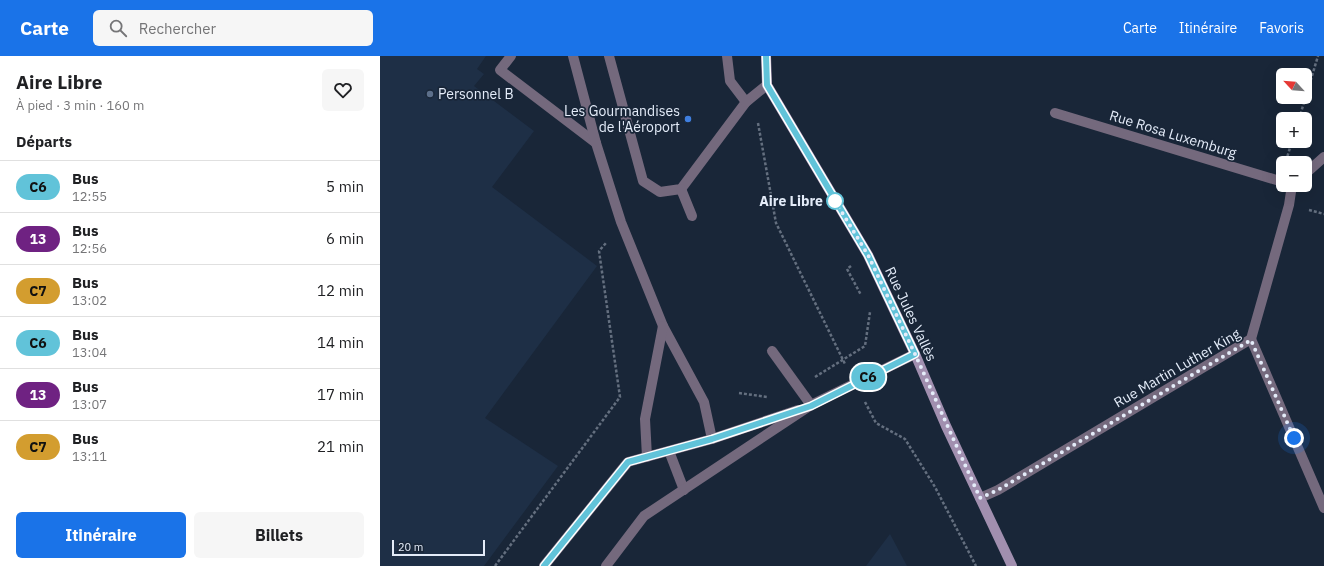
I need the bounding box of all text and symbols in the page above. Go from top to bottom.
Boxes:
search box [93,10,373,46]
text: Carte [20,16,69,40]
icon: search [107,17,129,39]
text: Rechercher [139,19,216,38]
text: Carte [1123,19,1157,37]
text: Itinéraire [1179,19,1237,37]
text: Favoris [1259,19,1304,37]
north arrow [1276,68,1312,104]
map controls [1276,68,1312,192]
button: heart [322,69,364,111]
text: Aire Libre [16,70,103,94]
place label: Personnel B [438,85,514,103]
marker: Personnel B [425,89,435,99]
text: À pied · 3 min · 160 m [16,97,144,114]
place label: Les Gourmandises de l'Aéroport [564,102,680,136]
street label: Rue Rosa Luxemburg [1107,106,1239,162]
button: + [1276,112,1312,148]
marker: Les Gourmandises de l'Aéroport [683,114,693,124]
text: Départs [16,132,72,151]
button: − [1276,156,1312,192]
text: Bus [72,169,99,188]
text: 5 min [326,177,364,196]
text: C6 [29,178,47,196]
text: 12:55 [72,188,107,205]
place label: Aire Libre [759,192,823,210]
marker: Aire Libre [826,192,844,210]
text: Bus [72,221,99,240]
text: 6 min [326,229,364,248]
text: 13 [30,230,46,248]
text: 12:56 [72,240,107,257]
street label: Rue Jules Vallès [881,264,941,364]
text: Bus [72,273,99,292]
text: 12 min [317,281,364,300]
text: C7 [29,282,47,300]
text: 13:02 [72,292,107,309]
street label: Rue Martin Luther King [1111,324,1244,412]
text: Bus [72,325,99,344]
text: 14 min [317,333,364,352]
text: C6 [29,334,47,352]
text: 13:04 [72,344,107,361]
line badge: C6 [850,364,886,390]
text: C6 [859,368,877,386]
text: Bus [72,377,99,396]
text: 17 min [317,385,364,404]
text: 13 [30,386,46,404]
text: 13:07 [72,396,107,413]
your location [1284,428,1304,448]
text: Bus [72,429,99,448]
text: 21 min [317,437,364,456]
text: C7 [29,438,47,456]
text: 13:11 [72,448,107,465]
button: Itinéraire [16,512,186,558]
button: Billets [194,512,364,558]
scale bar [392,538,485,557]
text: 20 m [398,540,423,554]

